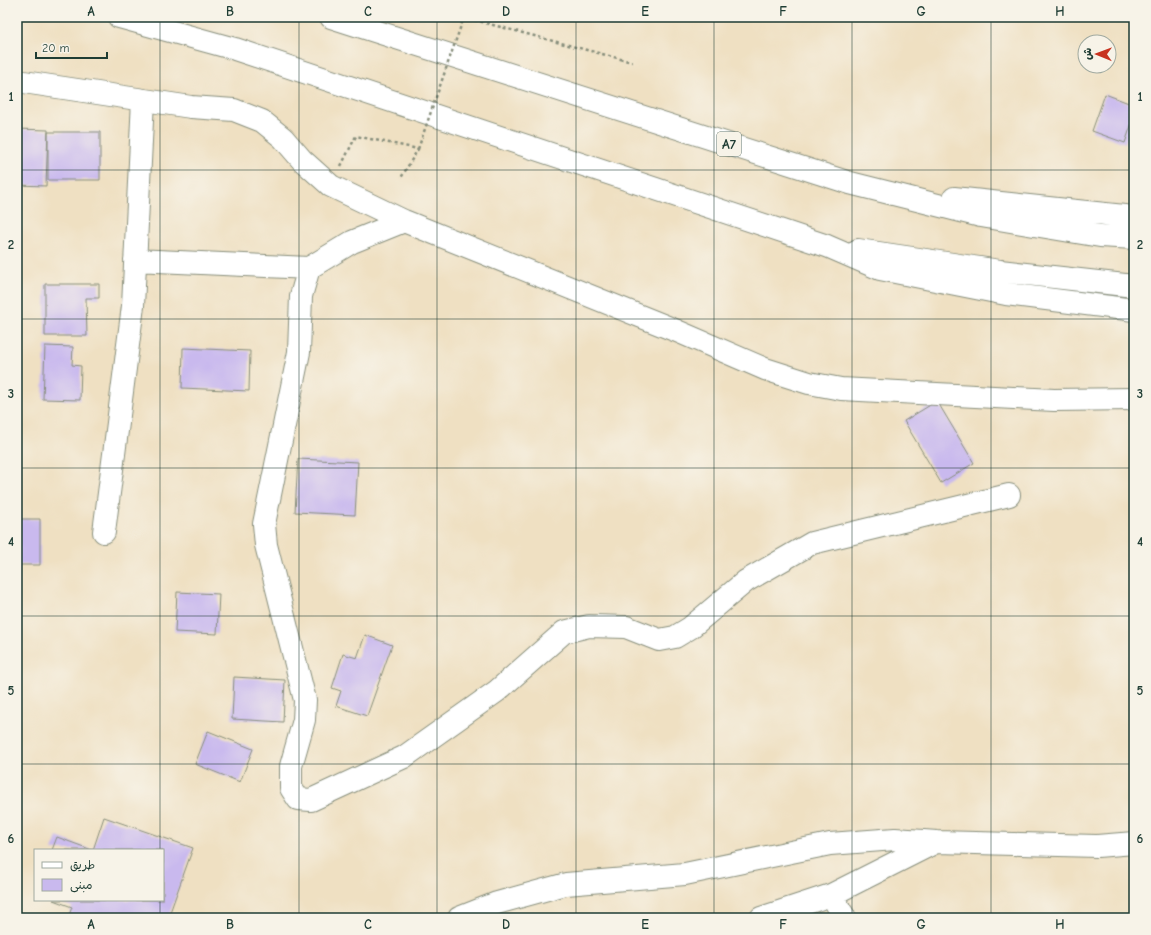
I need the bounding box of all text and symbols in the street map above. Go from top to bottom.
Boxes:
text: A [87,4,95,19]
text: B [226,4,234,19]
text: C [364,4,372,19]
text: D [502,4,510,19]
text: E [641,4,649,19]
text: F [779,4,787,19]
text: G [916,4,926,19]
text: H [1055,4,1065,19]
scale bar [36,34,107,60]
north arrow [1077,34,1117,74]
text: 20 m [42,41,70,55]
text: ش [1081,48,1094,60]
text: 1 [8,89,14,104]
text: 1 [1137,89,1143,104]
road number: A7 [717,132,741,156]
text: 2 [8,237,14,252]
text: 2 [1137,237,1143,252]
text: 3 [8,386,14,401]
text: 3 [1137,386,1143,401]
text: 4 [8,534,14,549]
text: 4 [1137,534,1143,549]
text: 5 [8,683,15,698]
text: 5 [1137,683,1144,698]
text: 6 [8,831,15,846]
text: 6 [1137,831,1144,846]
legend [34,849,164,901]
text: طريق [70,858,95,872]
text: مبنى [70,878,93,893]
text: A [87,917,95,932]
text: B [226,917,234,932]
text: C [364,917,372,932]
text: D [502,917,510,932]
text: E [641,917,649,932]
text: F [779,917,787,932]
text: G [916,917,926,932]
text: H [1055,917,1065,932]

